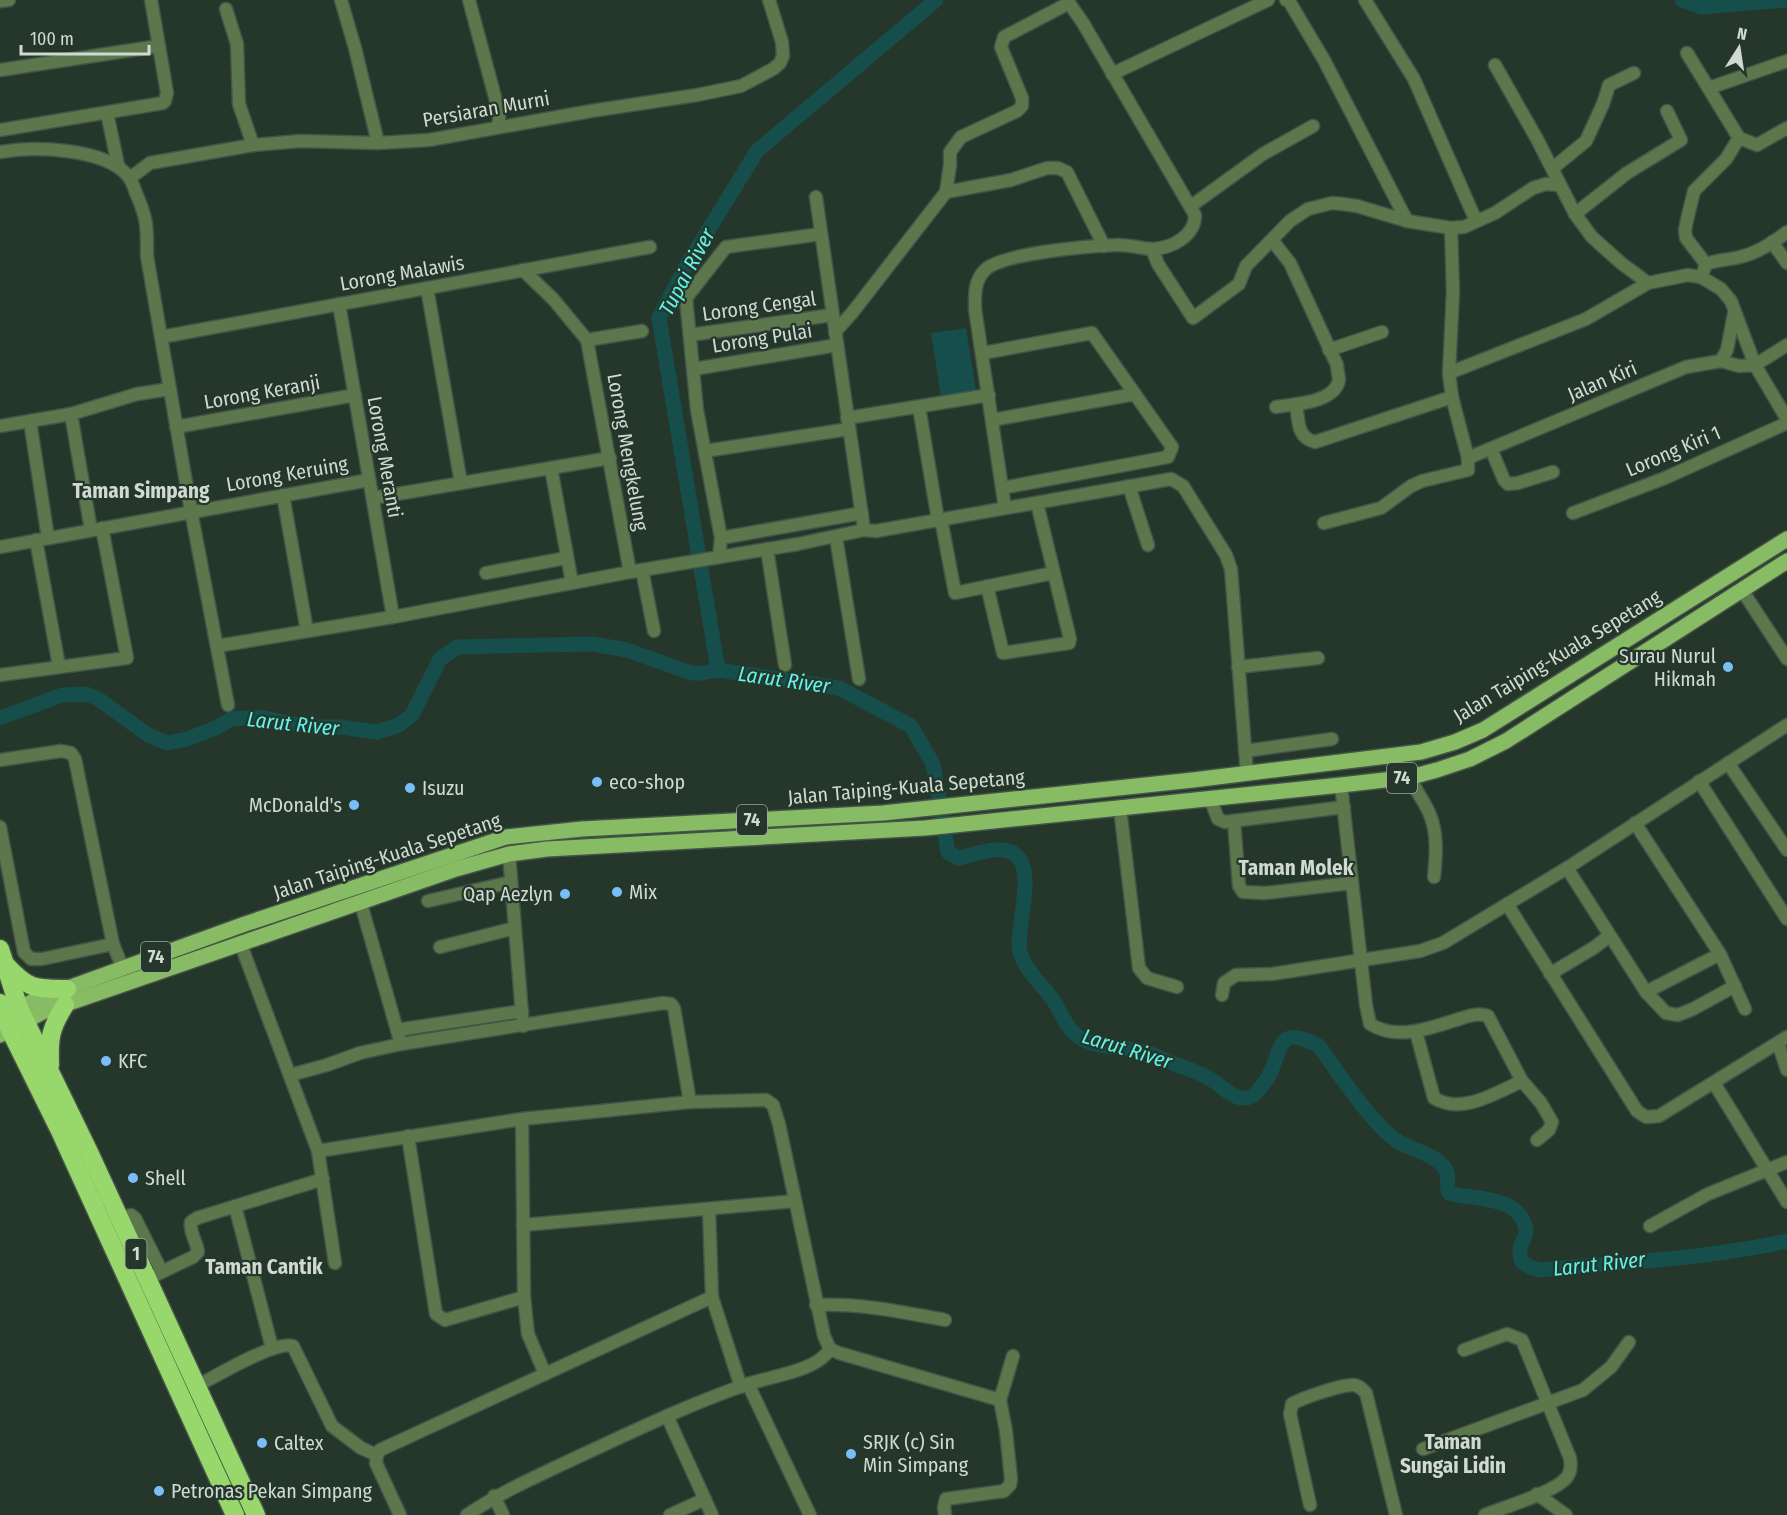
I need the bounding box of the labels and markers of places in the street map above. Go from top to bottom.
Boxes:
place label: Surau Nurul Hikmah [1619,644,1716,691]
marker: Surau Nurul Hikmah [1721,660,1735,674]
place label: eco-shop [609,770,685,794]
marker: eco-shop [590,775,604,789]
place label: Isuzu [422,776,464,800]
marker: Isuzu [403,781,417,795]
place label: McDonald's [249,793,342,817]
marker: McDonald's [347,798,361,812]
place label: Mix [629,880,657,904]
place label: Qap Aezlyn [463,882,553,906]
marker: Mix [610,885,624,899]
marker: Qap Aezlyn [558,887,572,901]
place label: KFC [118,1049,147,1073]
marker: KFC [99,1054,113,1068]
place label: Shell [145,1166,186,1190]
marker: Shell [126,1171,140,1185]
place label: SRJK (c) Sin Min Simpang [863,1430,969,1477]
place label: Caltex [274,1431,324,1455]
marker: Caltex [255,1436,269,1450]
marker: SRJK (c) Sin Min Simpang [844,1447,858,1461]
place label: Petronas Pekan Simpang [171,1479,373,1503]
marker: Petronas Pekan Simpang [152,1484,166,1498]

